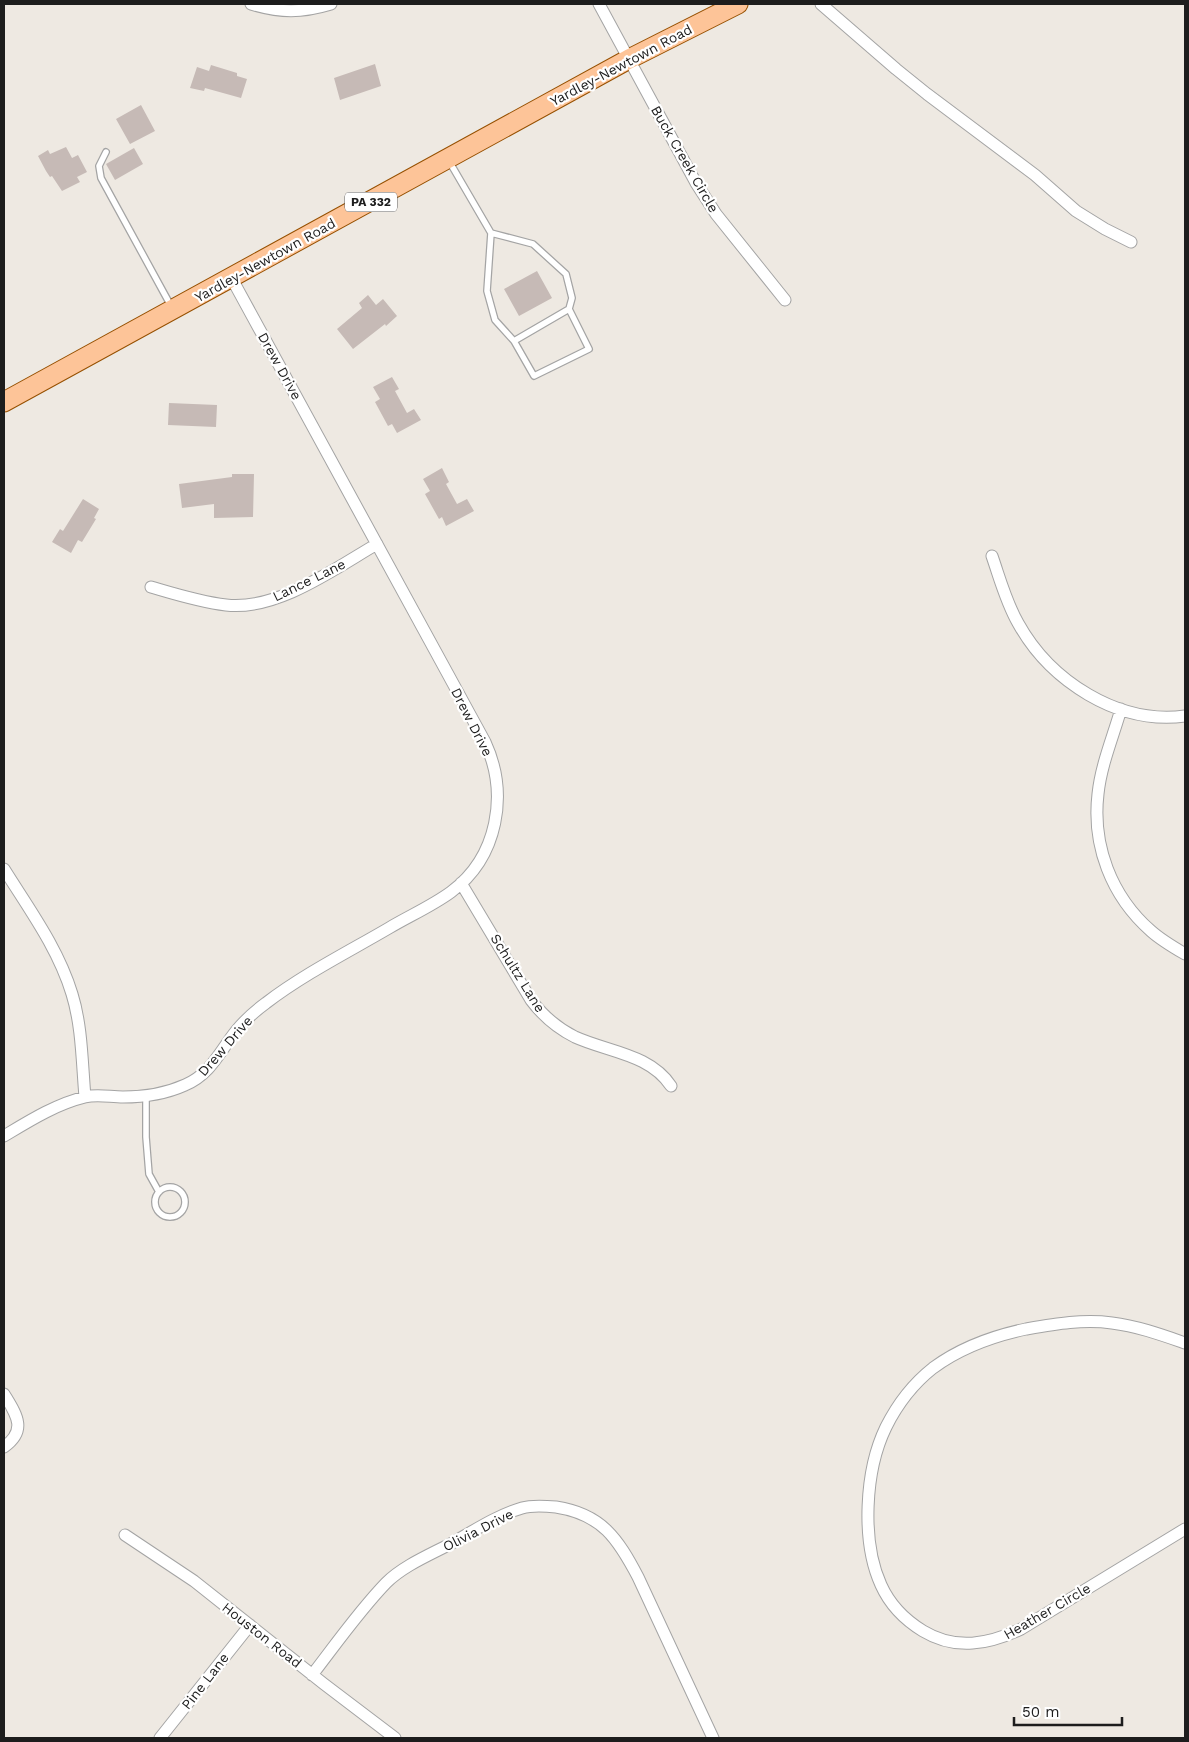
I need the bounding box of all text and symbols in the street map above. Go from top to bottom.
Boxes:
street label: Yardley-Newtown Road [547,21,695,109]
street label: Buck Creek Circle [648,103,722,215]
road number: PA 332 [345,192,397,212]
street label: Yardley-Newtown Road [192,215,338,305]
street label: Drew Drive [255,330,305,402]
street label: Lance Lane [270,556,348,604]
street label: Drew Drive [448,685,496,759]
street label: Schultz Lane [488,931,548,1015]
street label: Drew Drive [195,1013,255,1079]
street label: Olivia Drive [440,1505,516,1555]
street label: Heather Circle [1001,1580,1093,1642]
street label: Houston Road [219,1599,305,1671]
street label: Pine Lane [178,1650,232,1712]
scale bar [1014,1694,1122,1726]
text: 50 m [1022,1703,1059,1721]

